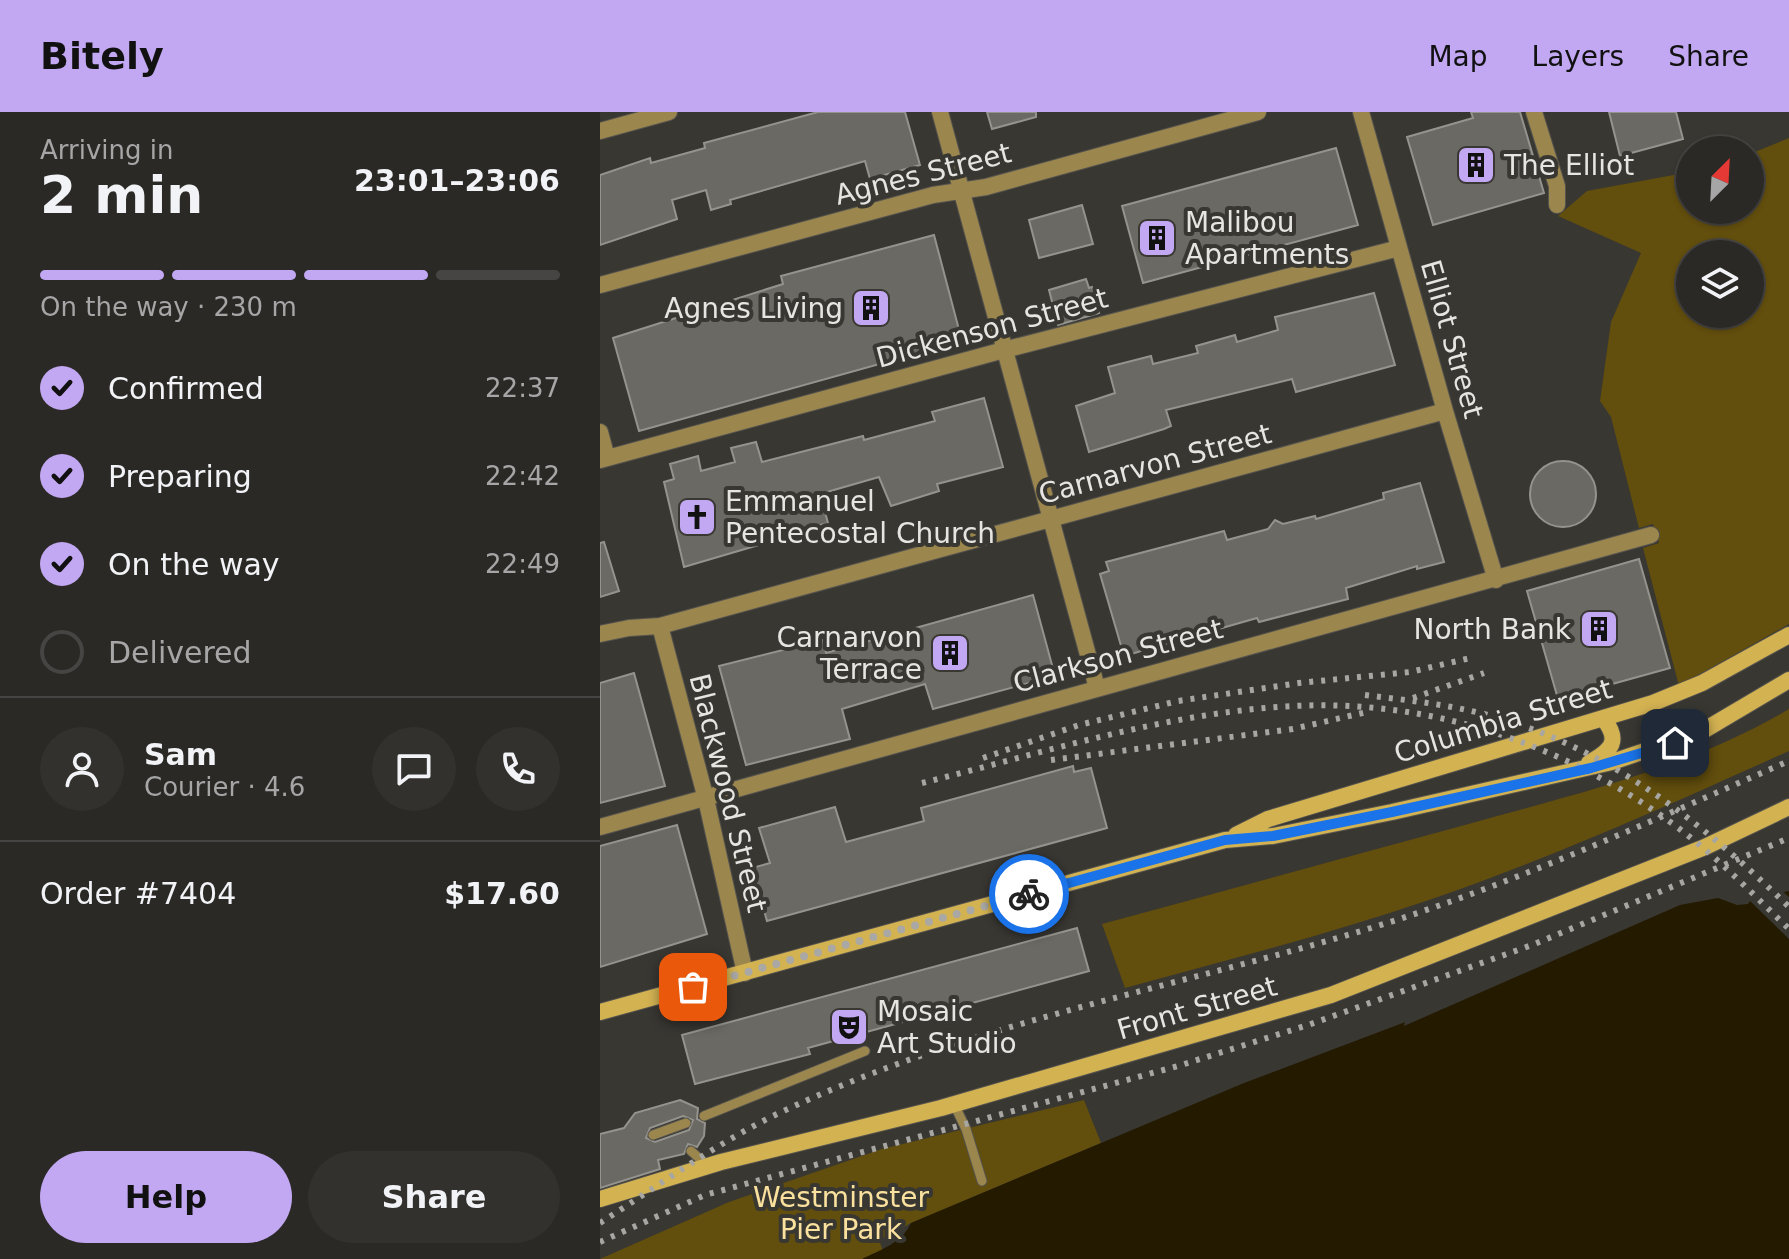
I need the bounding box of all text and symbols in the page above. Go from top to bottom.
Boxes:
text: Bitely [40,34,164,78]
text: Map [1428,40,1488,73]
text: Layers [1532,40,1624,73]
text: Share [1668,40,1749,73]
text: Arriving in [40,135,174,165]
street label: Agnes Street [831,136,1015,212]
north arrow [1676,136,1764,224]
map controls [1676,136,1764,328]
building icon: The Elliot [1455,144,1497,186]
place label: The Elliot [1503,149,1634,182]
text: 23:01–23:06 [354,163,560,198]
text: 2 min [40,165,203,225]
place label: Malibou Apartments [1185,206,1349,271]
building icon: Malibou Apartments [1136,217,1178,259]
button: layers [1676,240,1764,328]
street label: Elliot Street [1414,256,1490,422]
street label: Dickenson Street [873,281,1111,375]
building icon: Agnes Living [850,287,892,329]
text: On the way · 230 m [40,292,297,322]
place label: Agnes Living [664,292,843,325]
icon: check [40,366,84,410]
text: Confirmed [108,371,264,406]
text: 22:37 [485,373,560,403]
street label: Carnarvon Street [1035,417,1275,511]
icon: check [40,454,84,498]
text: Preparing [108,459,252,494]
text: 22:42 [485,461,560,491]
place label: Emmanuel Pentecostal Church [725,485,995,550]
church icon: Emmanuel Pentecostal Church [676,496,718,538]
icon: check [40,542,84,586]
text: On the way [108,547,280,582]
text: 22:49 [485,549,560,579]
building icon: North Bank [1578,608,1620,650]
street label: Clarkson Street [1010,612,1226,700]
place label: North Bank [1413,613,1572,646]
place label: Carnarvon Terrace [776,621,922,686]
building icon: Carnarvon Terrace [929,632,971,674]
text: Delivered [108,635,252,670]
street label: Blackwood Street [682,670,774,916]
street label: Columbia Street [1390,672,1616,770]
pin [1641,709,1709,777]
icon: home [1653,721,1697,765]
button: person [40,727,124,811]
button: chat [372,727,456,811]
button: phone [476,727,560,811]
text: Sam [144,737,217,772]
text: Courier · 4.6 [144,772,305,802]
courier [989,854,1069,934]
icon: bike [1007,872,1051,916]
text: Order #7404 [40,876,236,911]
text: $17.60 [444,876,560,911]
pin [659,953,727,1021]
icon: bag [671,965,715,1009]
street label: Front Street [1113,969,1281,1047]
place label: Mosaic Art Studio [877,995,1017,1060]
theatre icon: Mosaic Art Studio [828,1006,870,1048]
button: Help [40,1151,292,1243]
button: Share [308,1151,560,1243]
park label: Westminster Pier Park [753,1181,929,1246]

